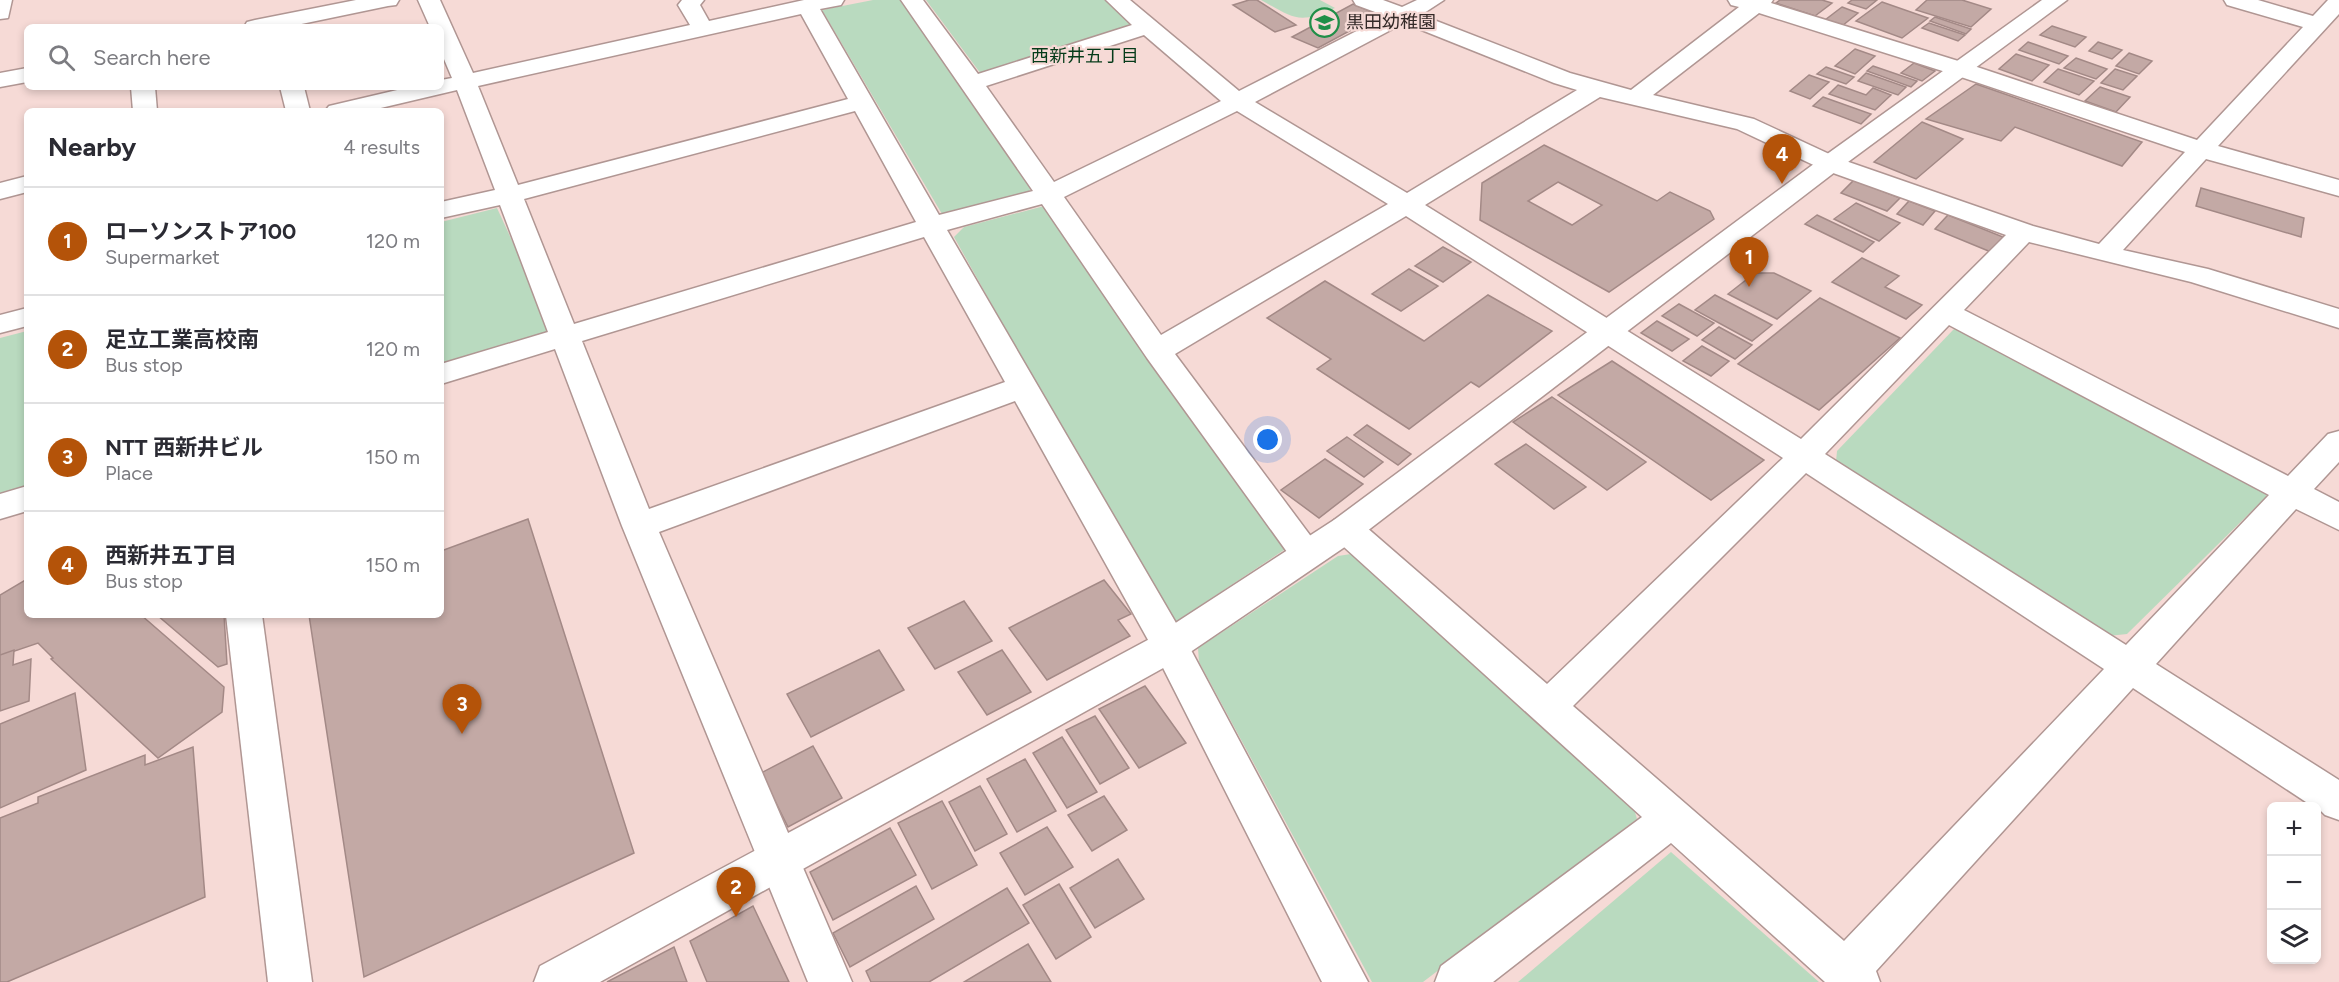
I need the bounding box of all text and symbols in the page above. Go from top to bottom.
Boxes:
school or university icon: 黒田幼稚園 [1309,6,1341,38]
place label: 黒田幼稚園 [1346,11,1436,33]
search box [24,24,444,90]
icon: search [45,41,78,74]
text: Search here [93,44,211,71]
district label: 西新井五丁目 [1031,45,1139,67]
text: Nearby [48,131,136,163]
pin: 4 [1762,134,1802,184]
text: 4 results [343,135,420,159]
text: ローソンストア100 [105,218,296,245]
text: 1 [63,229,72,253]
text: 120 m [366,229,420,253]
pin: 1 [1730,238,1768,287]
text: Supermarket [105,245,220,269]
text: 足立工業高校南 [105,326,259,353]
text: 2 [62,337,73,361]
text: 120 m [366,337,420,361]
text: Bus stop [105,353,183,377]
your location [1253,425,1282,454]
text: NTT 西新井ビル [105,434,263,461]
text: 3 [62,445,73,469]
text: 150 m [365,445,420,469]
text: Place [105,461,153,485]
text: 西新井五丁目 [105,542,237,569]
text: 4 [61,553,74,577]
text: 150 m [365,553,420,577]
text: Bus stop [105,569,183,593]
pin: 3 [442,684,482,734]
map controls [2267,802,2321,964]
button: + [2267,802,2321,856]
button: − [2267,856,2321,910]
pin: 2 [716,868,756,917]
button: layers [2267,910,2321,964]

